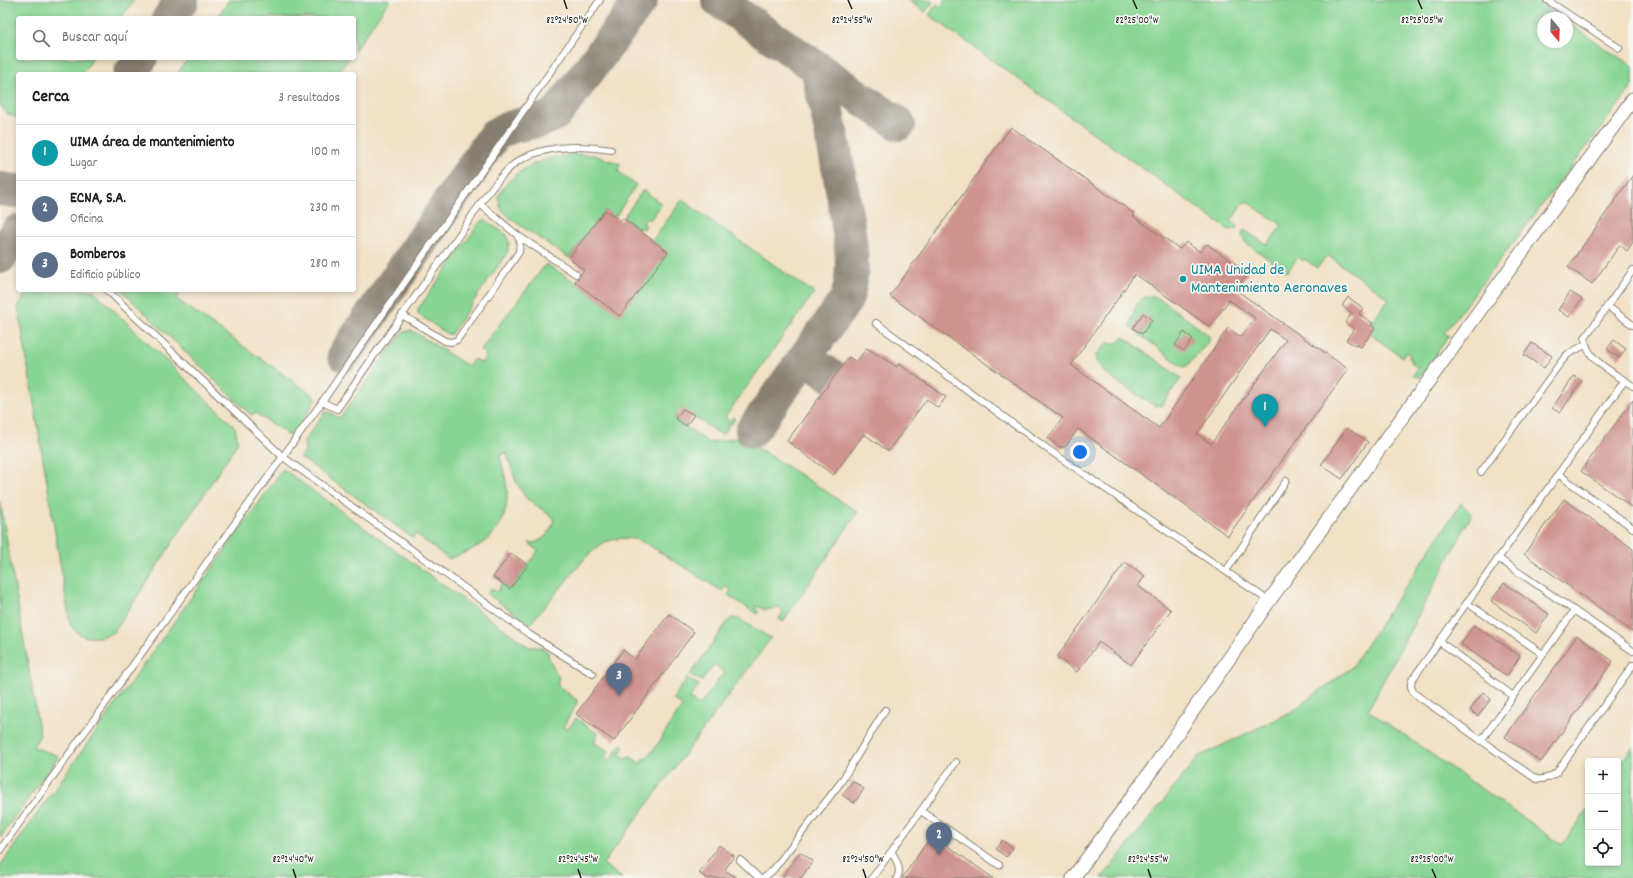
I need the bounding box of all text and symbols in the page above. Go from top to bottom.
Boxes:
north arrow [1537,12,1573,48]
text: 82°24'50"W [546,14,588,28]
text: 82°24'55"W [832,14,873,28]
text: 82°25'00"W [1116,14,1159,28]
text: 82°25'05"W [1401,14,1443,28]
search box [16,16,356,60]
icon: search [30,27,52,49]
text: Buscar aquí [62,27,127,49]
text: Cerca [32,86,69,110]
text: 3 resultados [278,89,340,108]
text: UIMA área de mantenimiento [70,132,234,154]
text: 1 [44,143,46,162]
text: 100 m [311,143,340,162]
text: Lugar [70,154,98,173]
text: ECNA, S.A. [70,188,126,210]
text: 2 [42,199,48,218]
text: 230 m [310,199,340,218]
text: Oficina [70,210,103,229]
text: Bomberos [70,244,126,266]
text: 3 [42,255,48,274]
text: 280 m [310,255,340,274]
place label: UIMA Unidad de Mantenimiento Aeronaves [1191,259,1348,300]
text: Edificio público [70,266,140,285]
marker: UIMA Unidad de Mantenimiento Aeronaves [1178,274,1188,284]
pin: 1 [1252,394,1278,427]
your location [1070,442,1090,462]
pin: 3 [606,663,632,696]
map controls [1585,758,1621,866]
button: + [1585,758,1621,794]
button: − [1585,794,1621,830]
pin: 2 [926,822,952,855]
button: locate [1585,830,1621,866]
text: 82°24'40"W [273,853,314,867]
text: 82°24'45"W [558,853,598,867]
text: 82°24'50"W [842,853,884,867]
text: 82°24'55"W [1128,853,1169,867]
text: 82°25'00"W [1411,853,1454,867]

